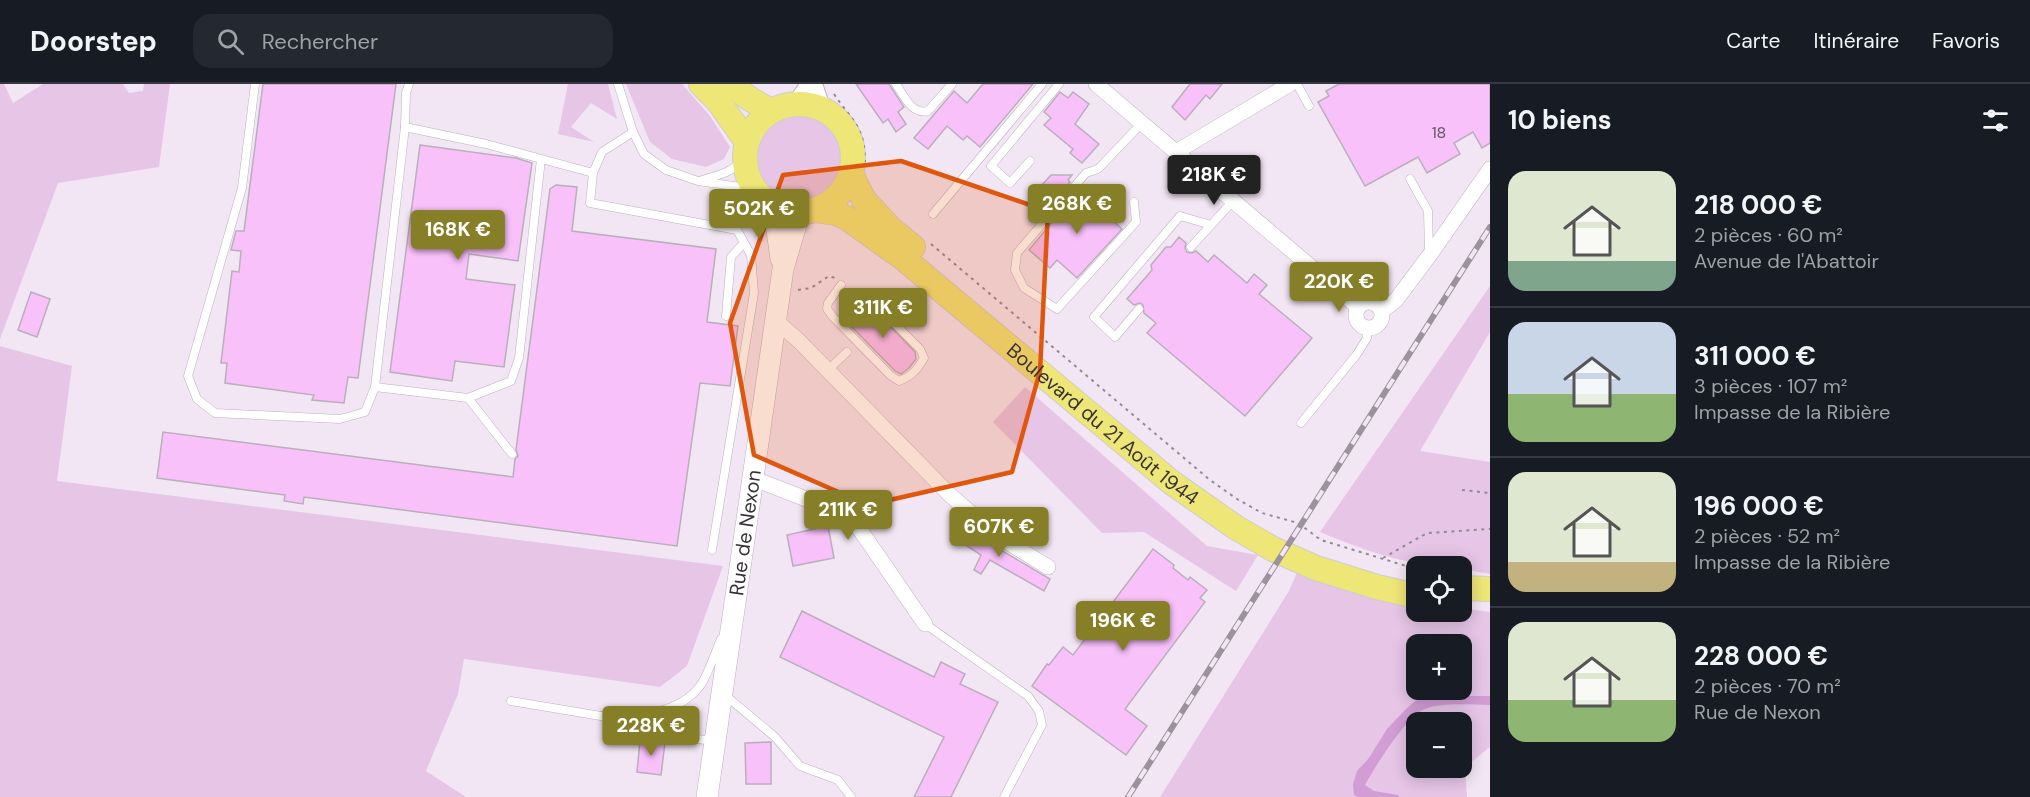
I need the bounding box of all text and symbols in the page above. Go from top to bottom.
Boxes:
search box [193,14,613,68]
text: Doorstep [30,23,157,60]
icon: search [214,25,247,58]
text: Rechercher [262,27,378,56]
text: Carte [1726,27,1780,55]
text: Itinéraire [1813,27,1899,55]
text: Favoris [1932,27,2000,55]
text: 10 biens [1508,103,1612,137]
icon: filters [1979,104,2012,137]
house number: 18 [1432,122,1446,143]
pin: 218K € [1165,155,1263,206]
text: 218K € [1181,161,1247,187]
pin: 268K € [1028,184,1126,235]
text: 218 000 € [1694,188,1823,222]
pin: 502K € [710,189,808,240]
text: 268K € [1042,190,1112,216]
text: 502K € [723,195,795,221]
icon: home [1556,195,1628,267]
pin: 168K € [409,210,507,261]
text: 168K € [425,216,491,242]
text: 2 pièces · 60 m² [1694,222,1843,248]
text: Avenue de l'Abattoir [1694,248,1879,274]
pin: 220K € [1290,262,1388,313]
text: 220K € [1304,268,1374,294]
pin: 311K € [834,288,932,339]
text: 311K € [853,294,913,320]
street label: Boulevard du 21 Août 1944 [1001,337,1204,511]
text: 311 000 € [1694,339,1816,373]
icon: home [1556,346,1628,418]
text: 3 pièces · 107 m² [1694,373,1847,399]
text: Impasse de la Ribière [1694,399,1890,425]
street label: Rue de Nexon [723,468,767,597]
text: 196 000 € [1694,489,1824,523]
pin: 211K € [799,490,897,541]
text: 211K € [818,496,878,522]
icon: home [1556,496,1628,568]
pin: 607K € [950,507,1048,558]
text: 607K € [964,513,1034,539]
text: 2 pièces · 52 m² [1694,523,1840,549]
text: Impasse de la Ribière [1694,549,1890,575]
map controls [1406,556,1472,778]
button: locate [1406,556,1472,622]
pin: 196K € [1074,601,1172,652]
text: 196K € [1090,607,1156,633]
button: + [1406,634,1472,700]
text: 228 000 € [1694,639,1828,673]
icon: home [1556,646,1628,718]
text: 2 pièces · 70 m² [1694,673,1841,699]
text: Rue de Nexon [1694,699,1821,725]
pin: 228K € [602,706,700,757]
text: 228K € [616,712,686,738]
button: − [1406,712,1472,778]

